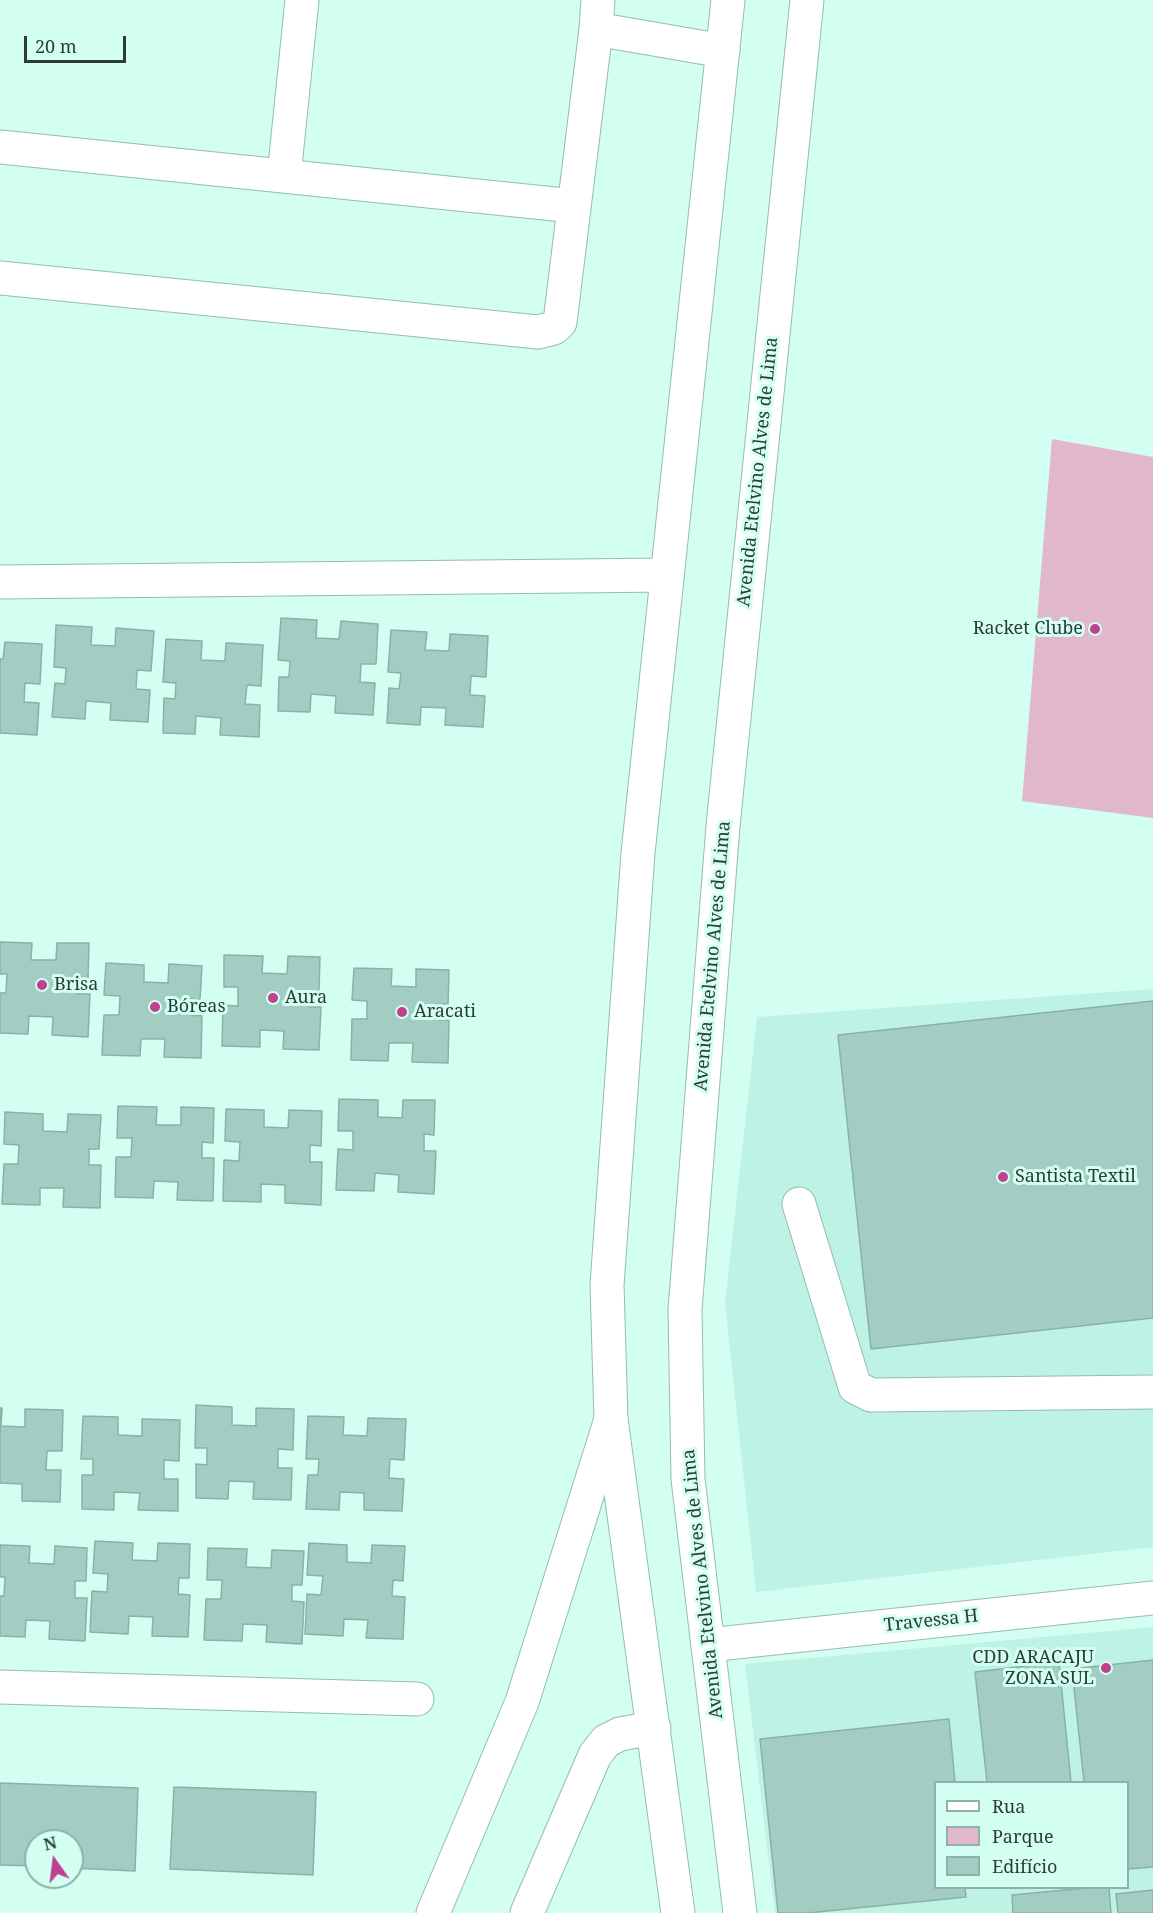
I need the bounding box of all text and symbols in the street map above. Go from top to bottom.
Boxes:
scale bar [27,24,129,62]
text: 20 m [35,34,77,58]
street label: Avenida Etelvino Alves de Lima [733,336,783,608]
place label: Racket Clube [973,618,1083,640]
marker: Racket Clube [1088,622,1102,636]
street label: Avenida Etelvino Alves de Lima [690,820,736,1092]
place label: Brisa [54,974,98,996]
marker: Brisa [35,978,49,992]
place label: Aura [285,987,327,1009]
marker: Aura [266,991,280,1005]
place label: Bóreas [167,996,226,1018]
marker: Bóreas [148,1000,162,1014]
place label: Aracati [414,1001,476,1023]
marker: Aracati [395,1005,409,1019]
place label: Santista Textil [1015,1166,1136,1188]
marker: Santista Textil [996,1170,1010,1184]
street label: Avenida Etelvino Alves de Lima [678,1448,728,1720]
street label: Travessa H [883,1605,979,1637]
place label: CDD ARACAJU ZONA SUL [972,1647,1094,1690]
marker: CDD ARACAJU ZONA SUL [1099,1661,1113,1675]
legend [934,1781,1129,1889]
text: Rua [992,1794,1025,1818]
text: Parque [992,1824,1054,1848]
north arrow [24,1829,84,1889]
text: N [41,1831,59,1856]
text: Edifício [992,1854,1057,1878]

